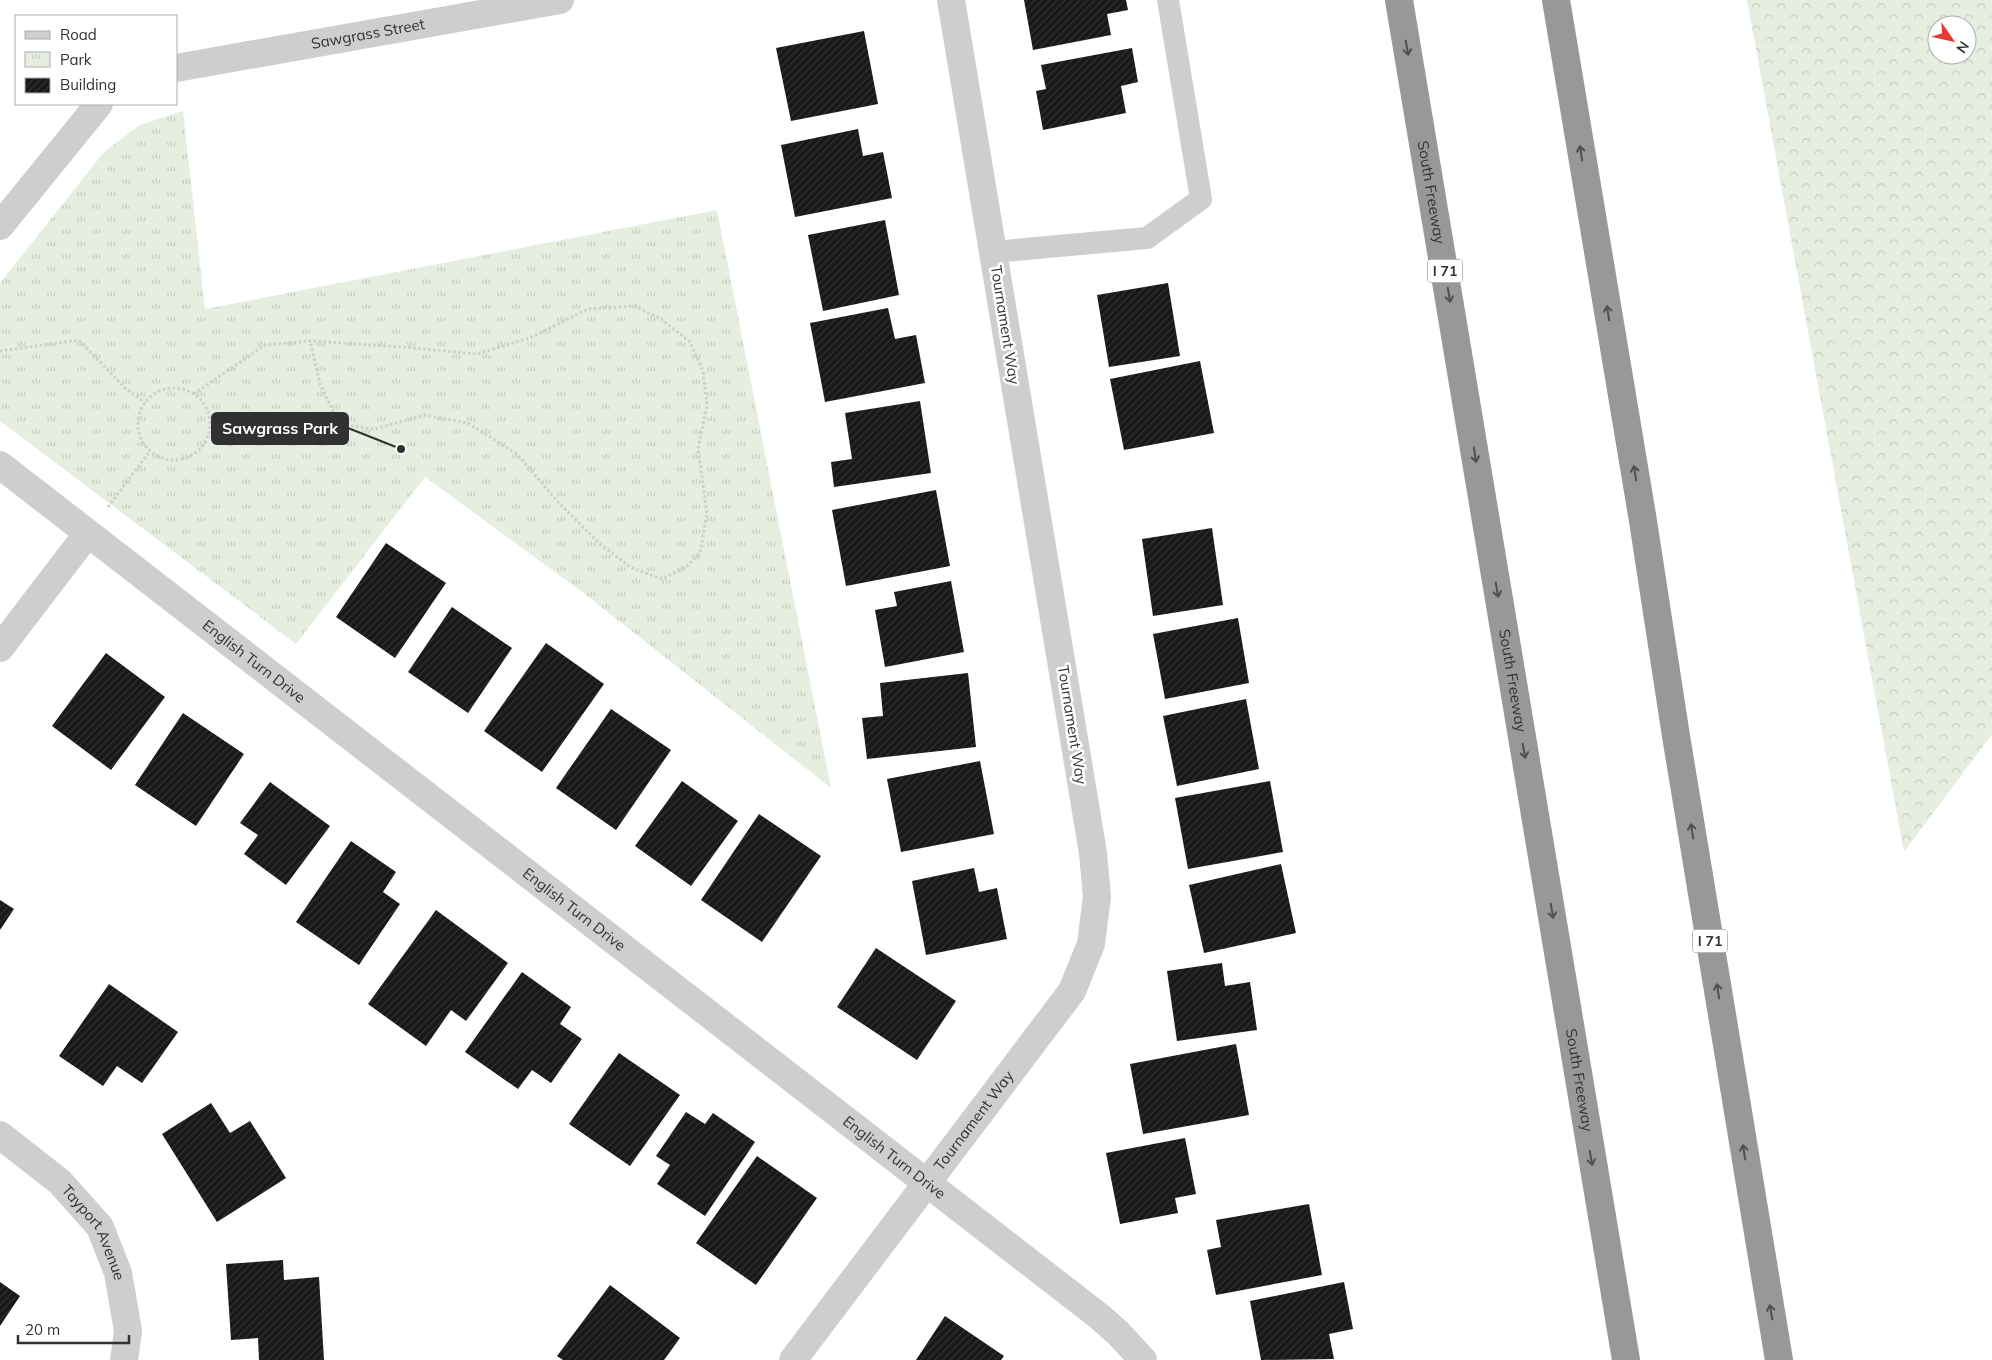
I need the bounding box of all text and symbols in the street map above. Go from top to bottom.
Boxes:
street label: Sawgrass Street [310,14,426,53]
legend [15,15,178,105]
north arrow [1927,15,1977,65]
text: Road [60,25,97,44]
text: N [1952,38,1973,57]
one-way arrow [1403,40,1413,56]
text: Park [60,50,92,69]
text: Building [60,75,116,94]
street label: South Freeway [1414,139,1450,245]
one-way arrow [1576,145,1586,161]
road number: I 71 [1428,260,1462,282]
street label: Tournament Way [987,264,1024,386]
one-way arrow [1445,286,1455,302]
one-way arrow [1603,305,1613,321]
callout: Sawgrass Park [212,413,348,444]
text: Sawgrass Park [222,418,339,438]
one-way arrow [1470,447,1480,463]
one-way arrow [1629,466,1639,482]
one-way arrow [1492,582,1502,598]
street label: English Turn Drive [199,615,309,707]
street label: South Freeway [1495,628,1531,734]
street label: Tournament Way [1054,664,1091,786]
one-way arrow [1520,742,1530,758]
one-way arrow [1686,823,1696,839]
street label: English Turn Drive [519,863,630,955]
one-way arrow [1547,902,1557,918]
road number: I 71 [1692,929,1728,952]
one-way arrow [1712,984,1722,1000]
street label: South Freeway [1562,1027,1598,1133]
street label: Tournament Way [930,1067,1017,1174]
street label: English Turn Drive [839,1111,950,1203]
one-way arrow [1739,1144,1749,1160]
one-way arrow [1587,1149,1597,1165]
street label: Tayport Avenue [58,1181,129,1281]
one-way arrow [1765,1304,1775,1320]
scale bar [18,1312,129,1344]
text: 20 m [25,1320,60,1339]

